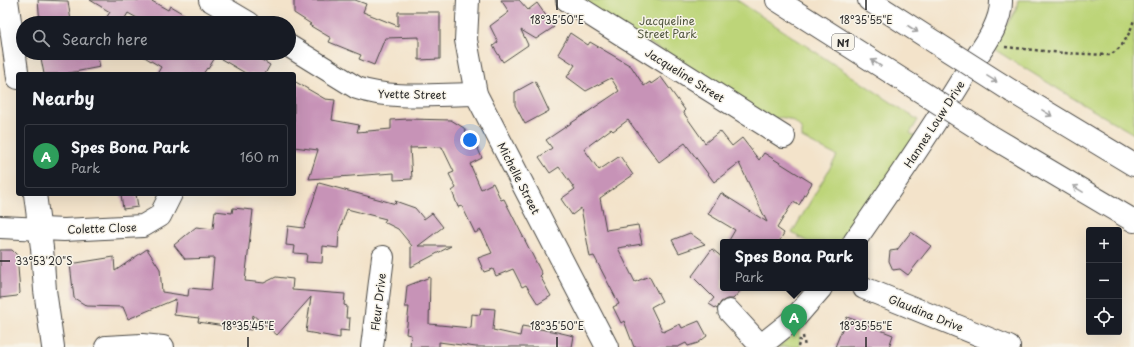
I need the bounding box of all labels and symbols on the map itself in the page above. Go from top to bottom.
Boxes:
text: 18°35'50"E [530,12,584,27]
park label: Jacqueline Street Park [637,12,697,42]
text: 18°35'55"E [839,12,893,27]
one-way arrow [907,25,919,33]
road number: N1 [832,34,854,50]
street label: Jacqueline Street [642,44,728,107]
one-way arrow [870,59,882,67]
one-way arrow [987,75,998,83]
street label: Hannes Louw Drive [899,77,969,171]
street label: Yvette Street [378,85,447,103]
one-way arrow [1041,109,1053,117]
your location [460,130,480,150]
street label: Michelle Street [494,139,545,217]
one-way arrow [1072,184,1084,192]
street label: Colette Close [67,218,137,238]
text: 33°53'20"S [16,253,72,268]
street label: Fleur Drive [366,272,390,332]
street label: Glaudina Drive [886,290,966,336]
pin: A [781,304,807,337]
text: 18°35'45"E [221,318,275,333]
text: 18°35'50"E [530,318,584,333]
text: 18°35'55"E [839,318,893,333]

